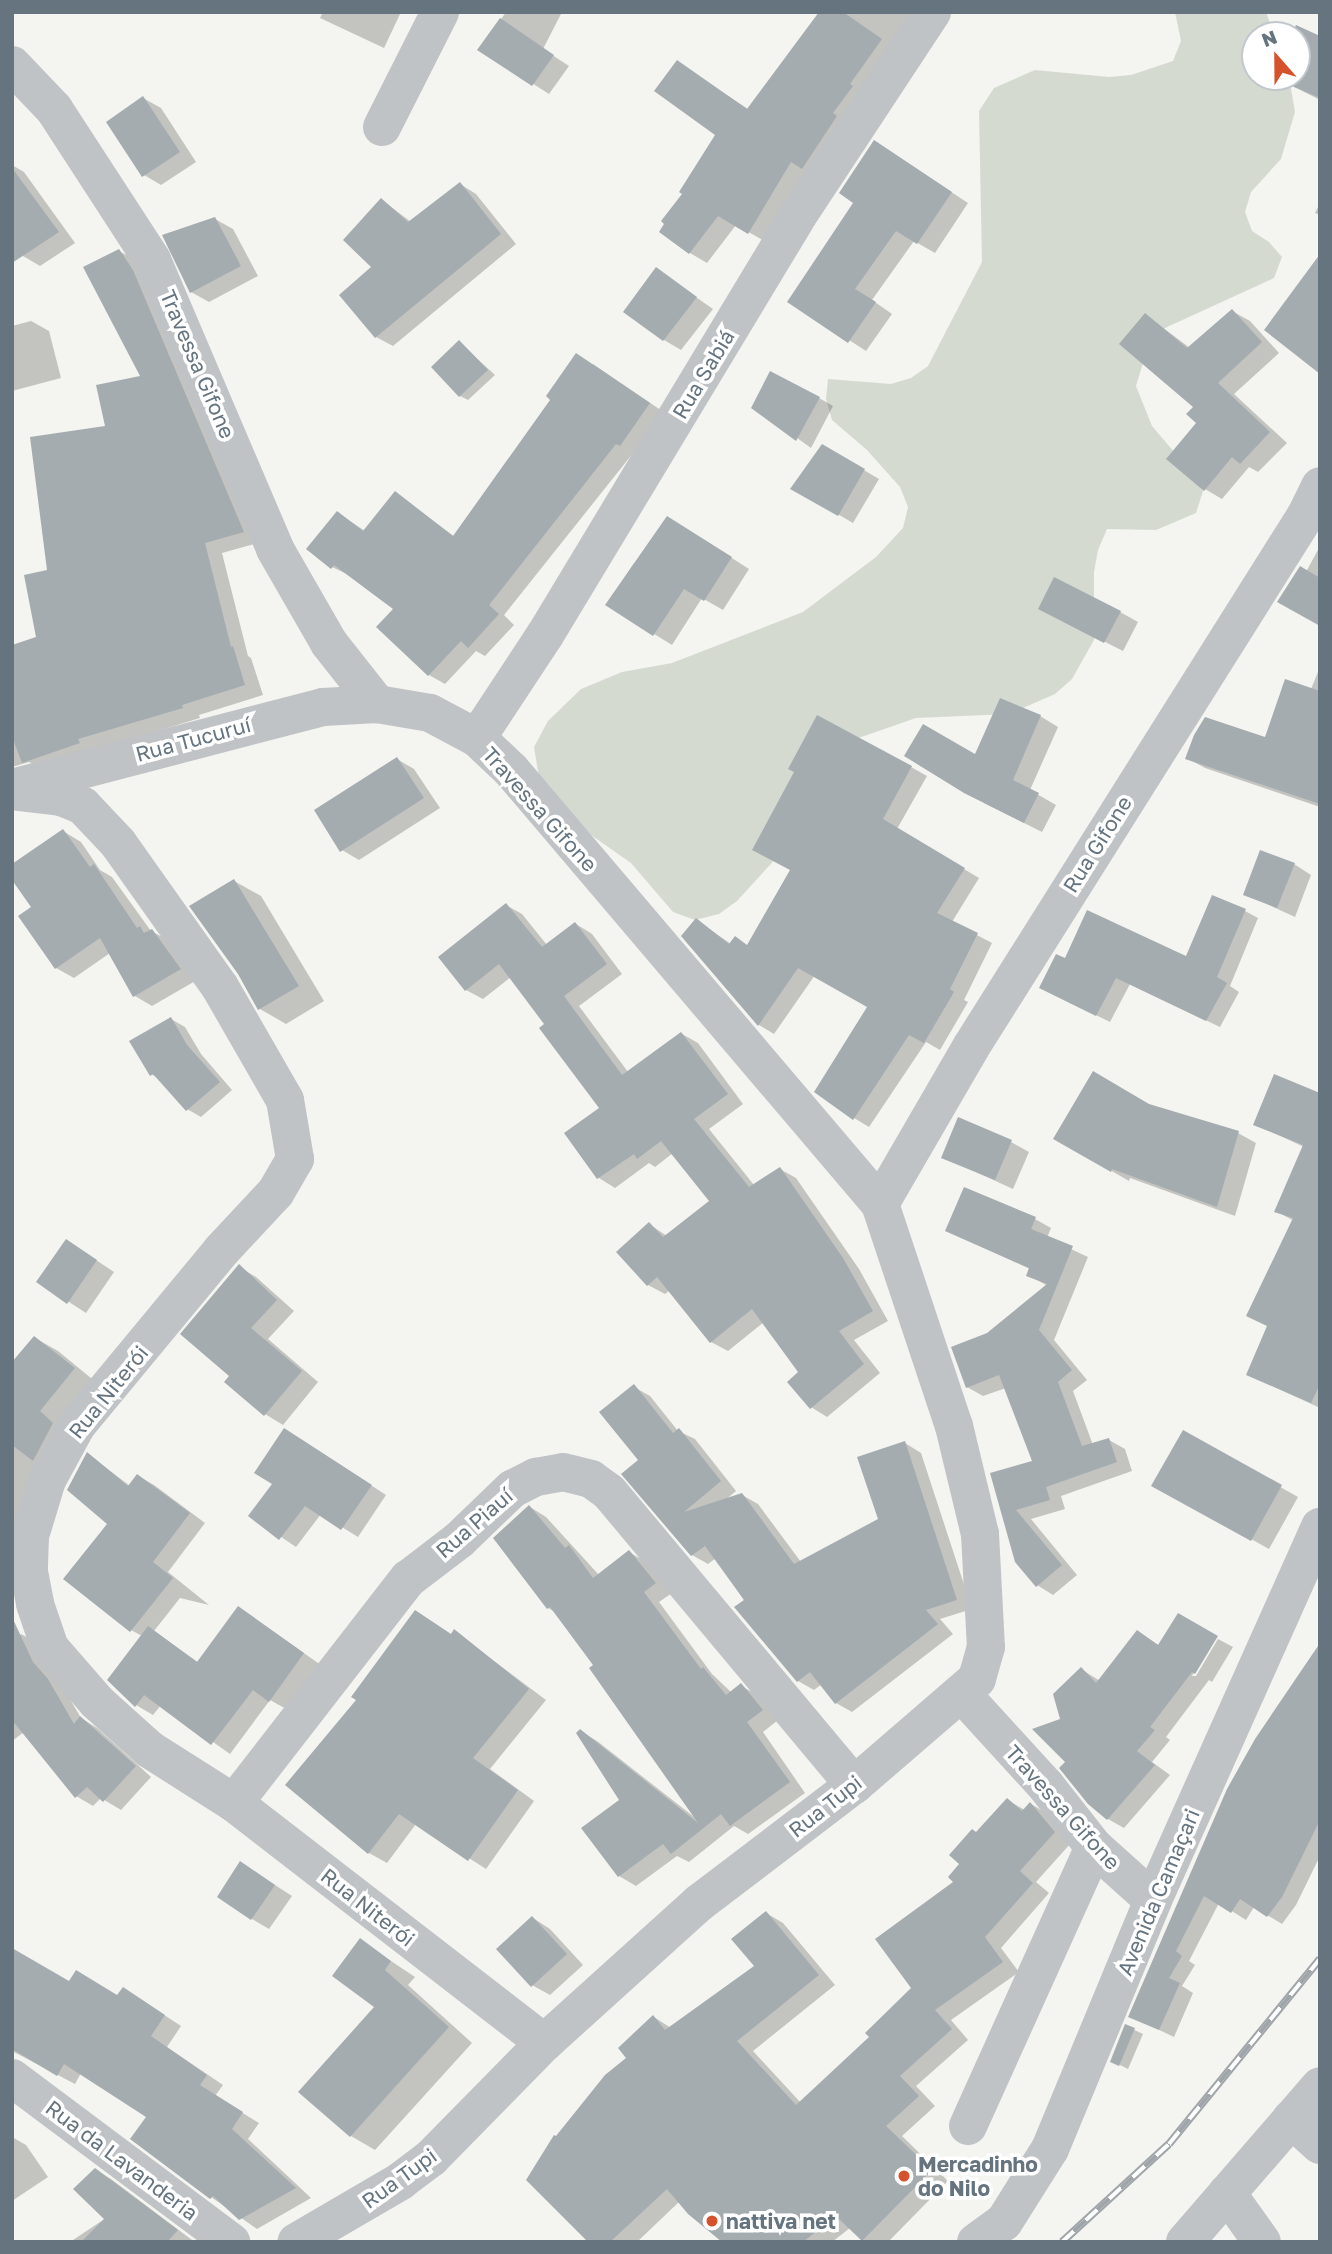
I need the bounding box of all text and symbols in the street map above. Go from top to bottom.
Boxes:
north arrow [1241,21,1311,91]
text: N [1258,24,1280,51]
street label: Travessa Gifone [155,286,241,442]
street label: Rua Sabiá [667,325,739,423]
street label: Rua Tucuruí [133,712,253,766]
street label: Travessa Gifone [477,741,603,877]
street label: Rua Gifone [1057,791,1137,897]
street label: Rua Niterói [63,1341,153,1443]
street label: Rua Piauí [431,1483,517,1563]
street label: Travessa Gifone [1000,1739,1126,1875]
street label: Rua Tupi [783,1770,867,1842]
street label: Avenida Camaçari [1112,1805,1204,1979]
street label: Rua Niterói [316,1863,420,1951]
street label: Rua da Lavanderia [41,2095,203,2225]
street label: Rua Tupi [357,2143,441,2213]
place label: Mercadinho do Nilo [918,2151,1038,2201]
marker: Mercadinho do Nilo [896,2168,912,2184]
place label: nattiva net [726,2208,836,2234]
marker: nattiva net [704,2213,720,2229]

